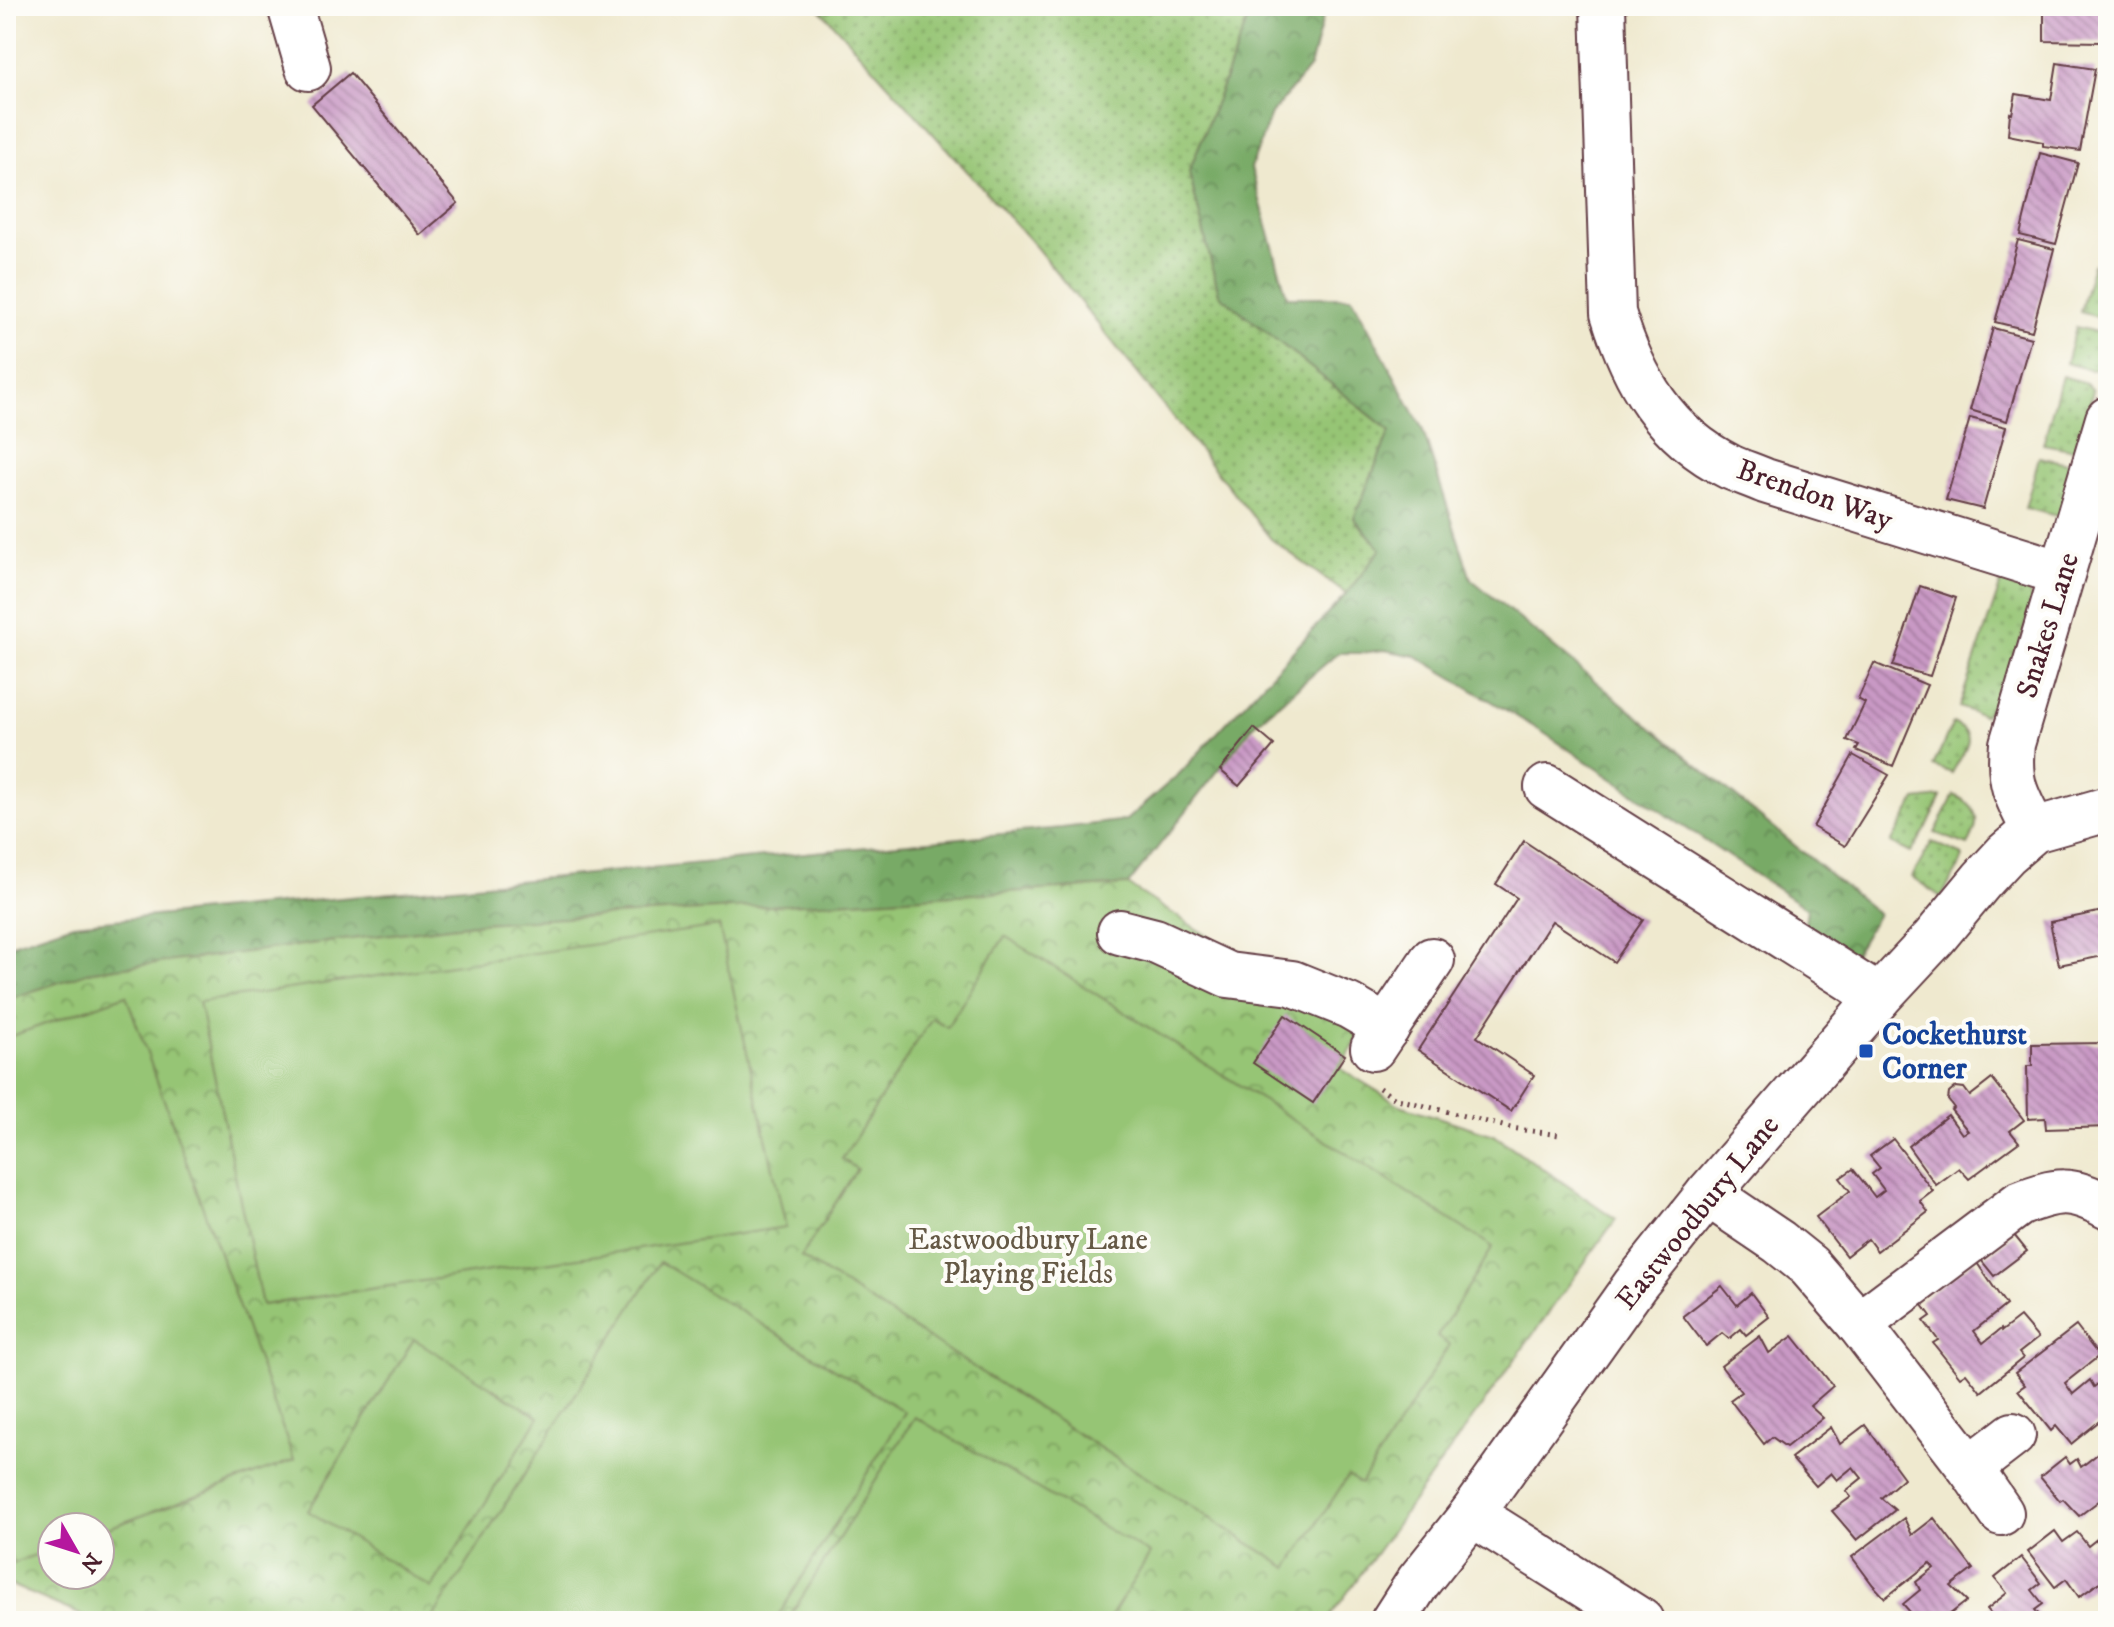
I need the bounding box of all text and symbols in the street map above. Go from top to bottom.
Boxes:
street label: Brendon Way [1732,452,1898,540]
street label: Snakes Lane [2009,548,2088,703]
place label: Cockethurst Corner [1882,1017,2027,1088]
marker: Cockethurst Corner [1857,1042,1875,1060]
street label: Eastwoodbury Lane [1608,1108,1788,1318]
park label: Eastwoodbury Lane Playing Fields [908,1222,1148,1293]
north arrow [36,1511,116,1591]
text: N [74,1547,107,1578]

